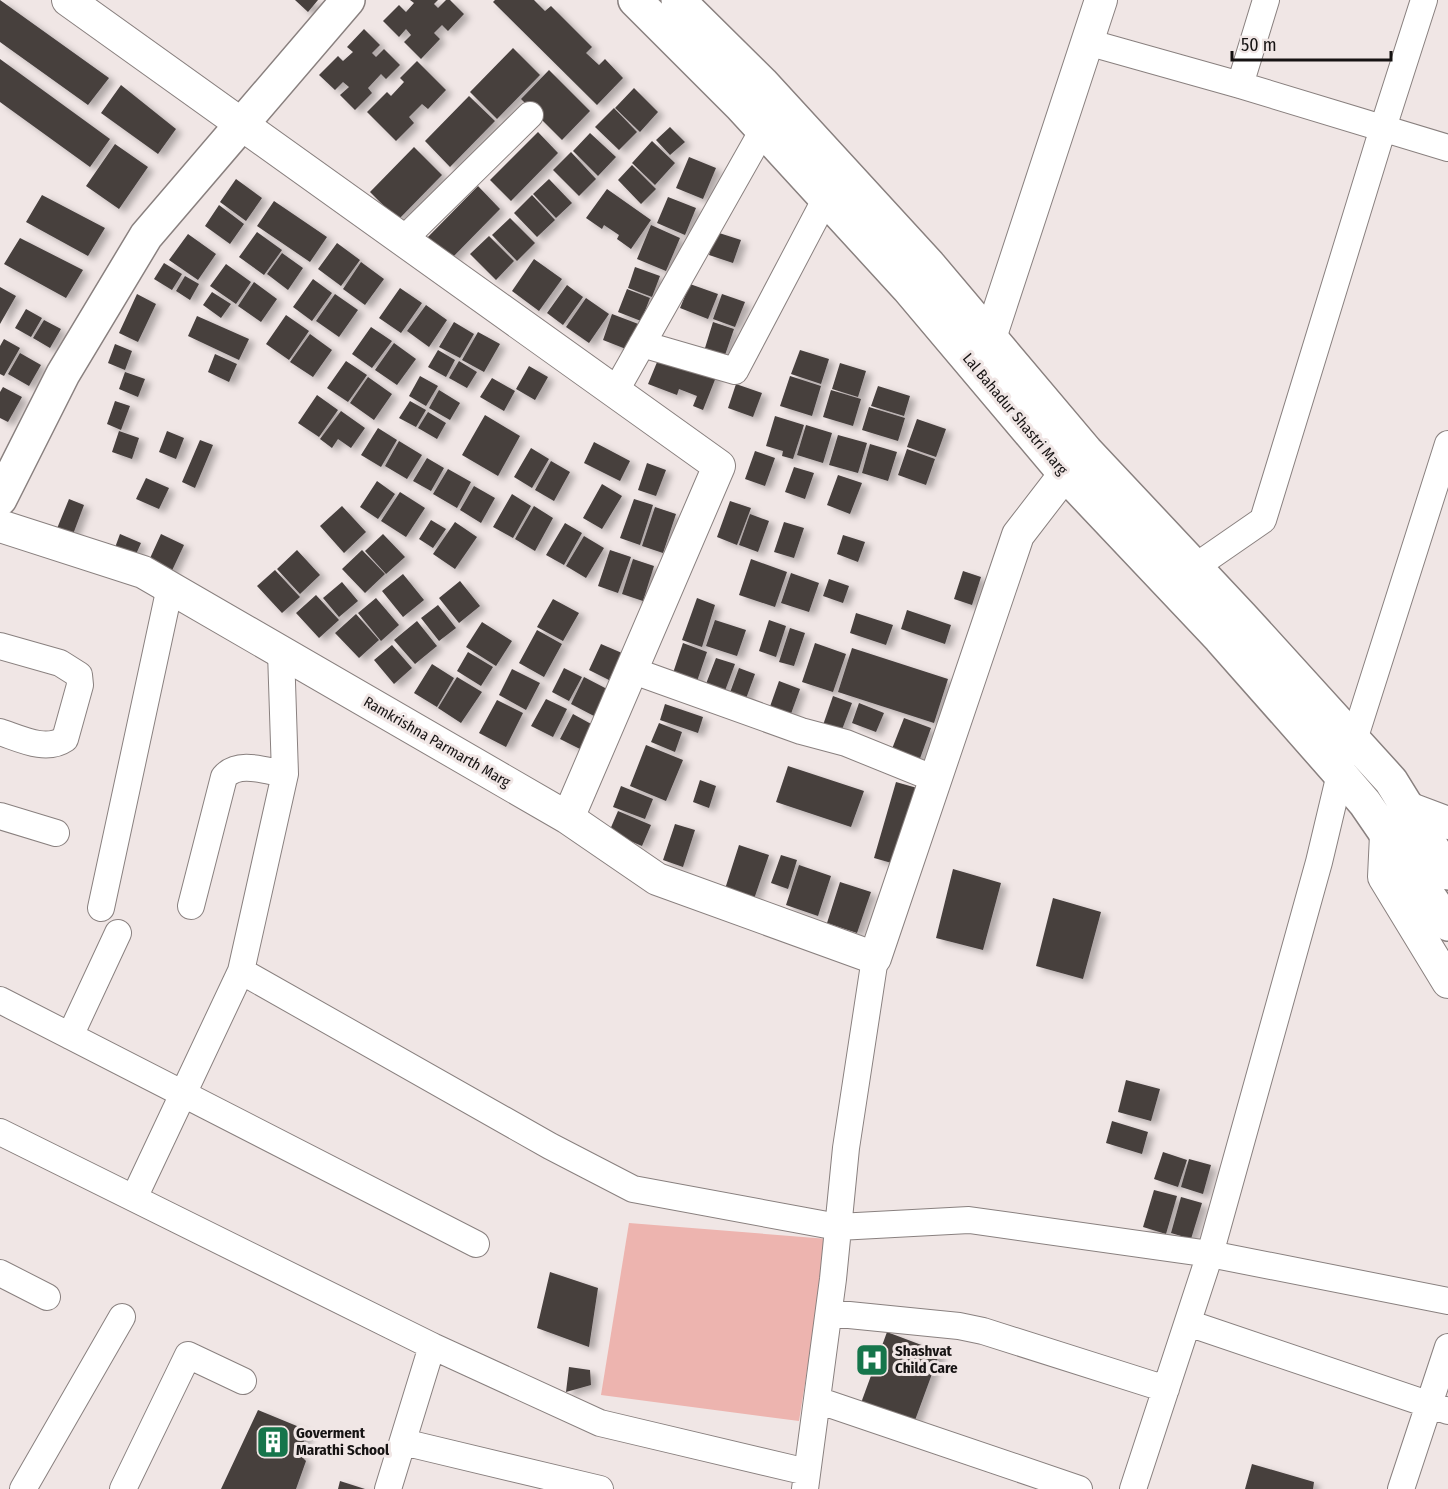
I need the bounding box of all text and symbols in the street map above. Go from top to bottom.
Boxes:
scale bar [1232,24,1391,62]
text: 50 m [1241,34,1277,56]
street label: Lal Bahadur Shastri Marg [959,350,1071,478]
street label: Ramkrishna Parmarth Marg [361,693,513,791]
hospital icon: Shashvat Child Care [854,1342,890,1378]
place label: Shashvat Child Care [895,1342,958,1377]
building icon: Goverment Marathi School [255,1424,291,1460]
place label: Goverment Marathi School [296,1424,390,1459]

